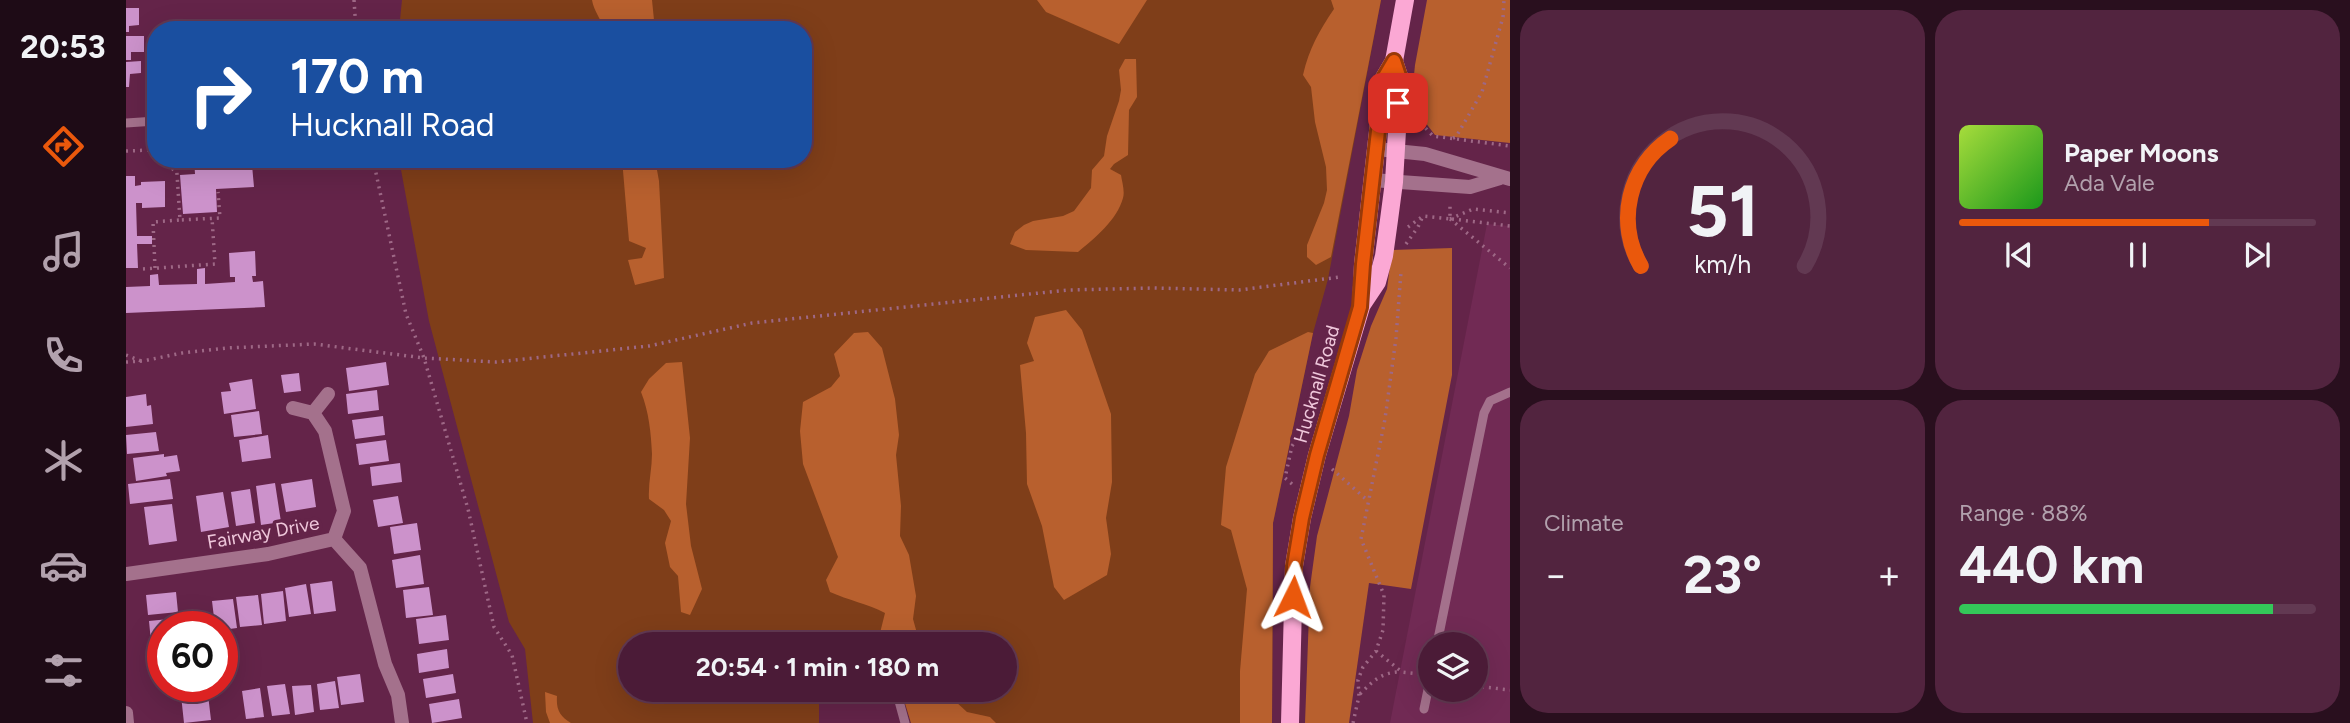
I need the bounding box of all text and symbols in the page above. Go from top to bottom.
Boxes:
text: 20:53 [20,28,106,66]
text: 170 m [290,46,424,105]
icon: right [175,49,266,140]
pin [1368,73,1428,133]
icon: arrive [1379,84,1417,122]
text: Hucknall Road [290,106,495,144]
icon: directions [39,122,88,171]
text: Paper Moons [2064,137,2219,169]
text: 51 [1686,167,1759,254]
text: Ada Vale [2064,169,2155,197]
icon: music [39,227,88,276]
icon: previous [2000,236,2038,274]
icon: pause [2119,236,2157,274]
icon: next [2238,236,2276,274]
text: km/h [1694,249,1751,279]
street label: Hucknall Road [1289,323,1344,446]
icon: phone [39,331,88,380]
icon: climate [39,436,88,485]
text: Range · 88% [1959,499,2088,527]
text: Climate [1544,509,1623,537]
street label: Fairway Drive [205,511,321,554]
text: 440 km [1959,534,2144,596]
icon: car [39,541,88,590]
text: 23° [1683,544,1762,606]
text: − [1544,552,1568,598]
text: + [1877,552,1901,598]
position arrow [1256,560,1330,634]
speed limit sign: 60 [147,611,238,702]
map controls [1418,632,1488,702]
button: layers [1418,632,1488,702]
icon: filters [39,646,88,695]
text: 20:54 · 1 min · 180 m [696,651,939,683]

